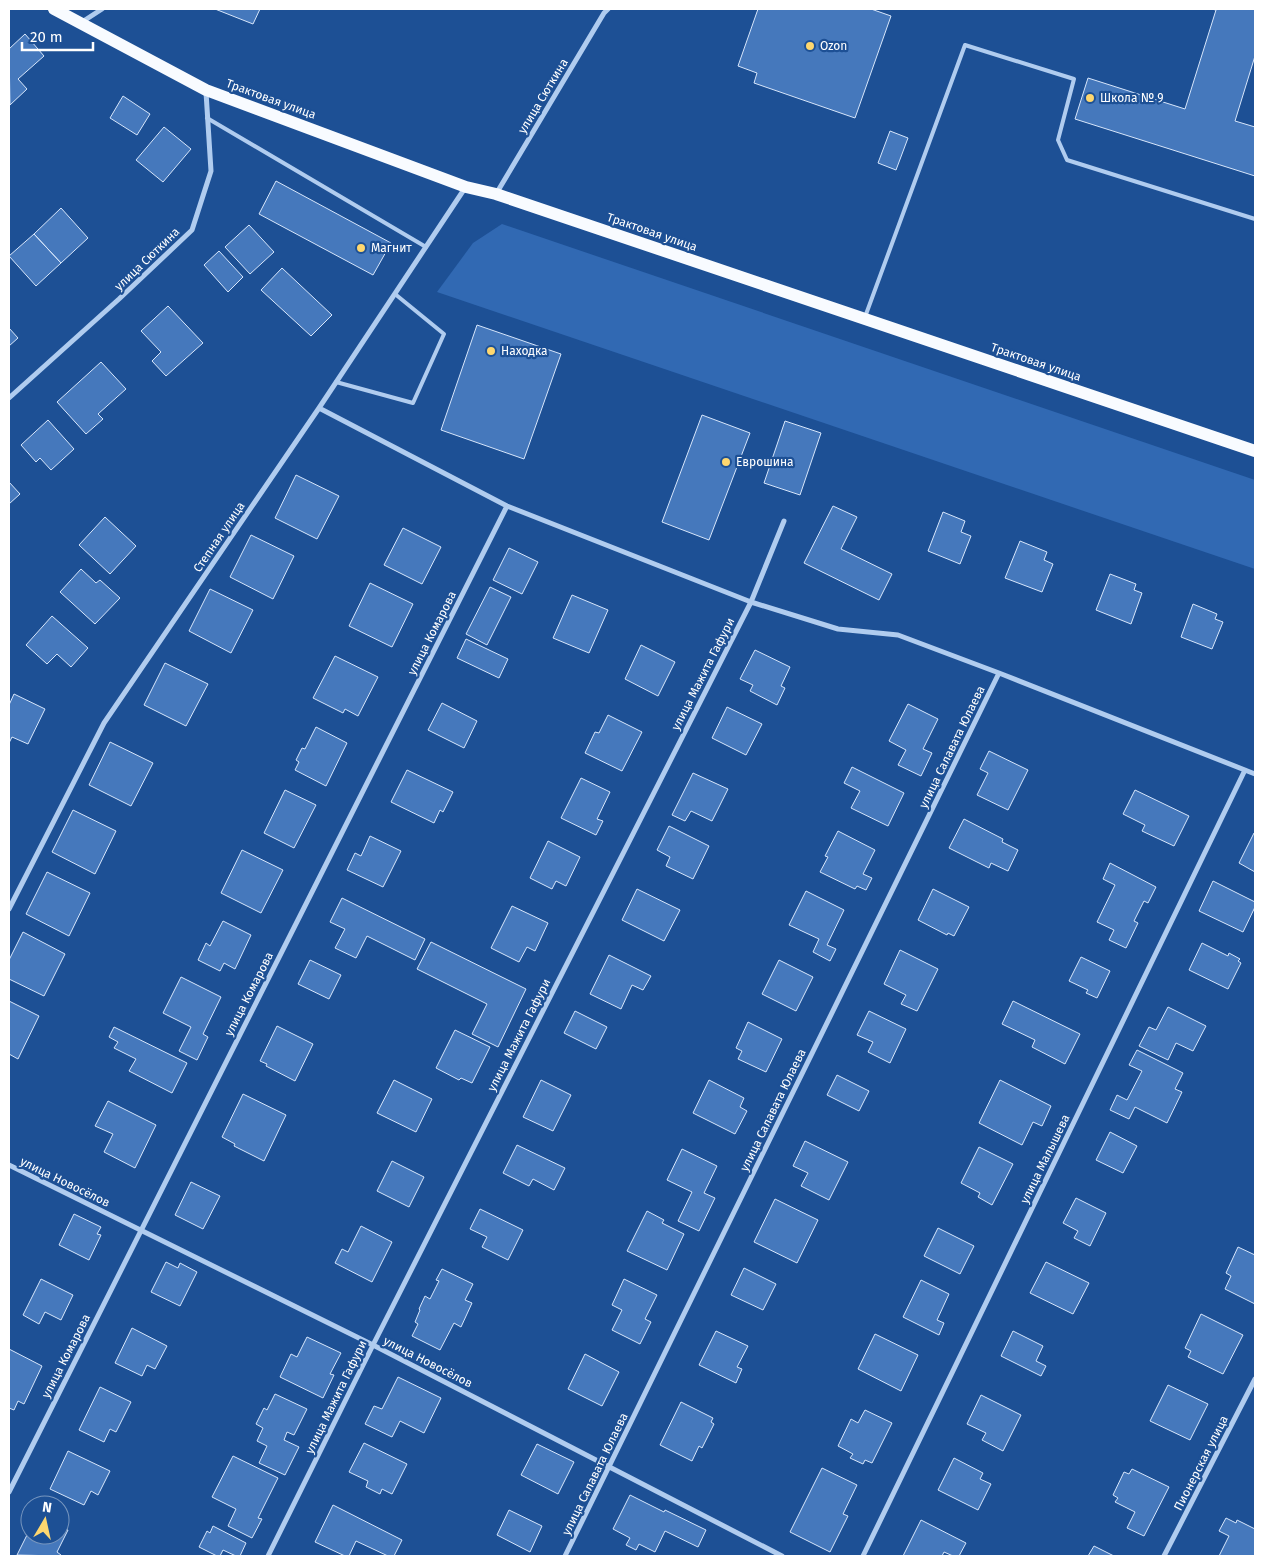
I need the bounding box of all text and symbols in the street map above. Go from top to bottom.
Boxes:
scale bar [22,20,94,52]
text: 20 m [30,28,63,46]
place label: Ozon [820,39,847,53]
marker: Ozon [804,40,816,52]
street label: улица Сюткина [515,56,571,136]
street label: Трактовая улица [224,76,318,122]
place label: Школа № 9 [1100,91,1164,105]
marker: Школа № 9 [1084,92,1096,104]
street label: Трактовая улица [605,210,699,254]
street label: улица Сюткина [112,225,182,293]
place label: Магнит [371,241,412,255]
marker: Магнит [355,242,367,254]
street label: Трактовая улица [989,340,1083,384]
place label: Находка [501,344,548,358]
marker: Находка [485,345,497,357]
place label: Еврошина [736,455,794,469]
marker: Еврошина [720,456,732,468]
street label: Степная улица [190,499,248,575]
street label: улица Комарова [405,589,459,677]
street label: улица Мажита Гафури [669,615,737,733]
street label: улица Салавата Юлаева [916,683,988,811]
street label: улица Комарова [222,950,276,1038]
street label: улица Мажита Гафури [485,976,553,1094]
street label: улица Салавата Юлаева [737,1046,809,1174]
street label: улица Малышева [1017,1112,1073,1206]
street label: улица Новосёлов [18,1154,112,1210]
street label: улица Комарова [39,1312,93,1400]
street label: улица Новосёлов [381,1333,475,1391]
street label: улица Мажита Гафури [302,1338,370,1456]
street label: улица Салавата Юлаева [559,1410,631,1538]
street label: Пионерская улица [1171,1413,1231,1513]
north arrow [20,1495,70,1545]
text: N [41,1499,53,1517]

